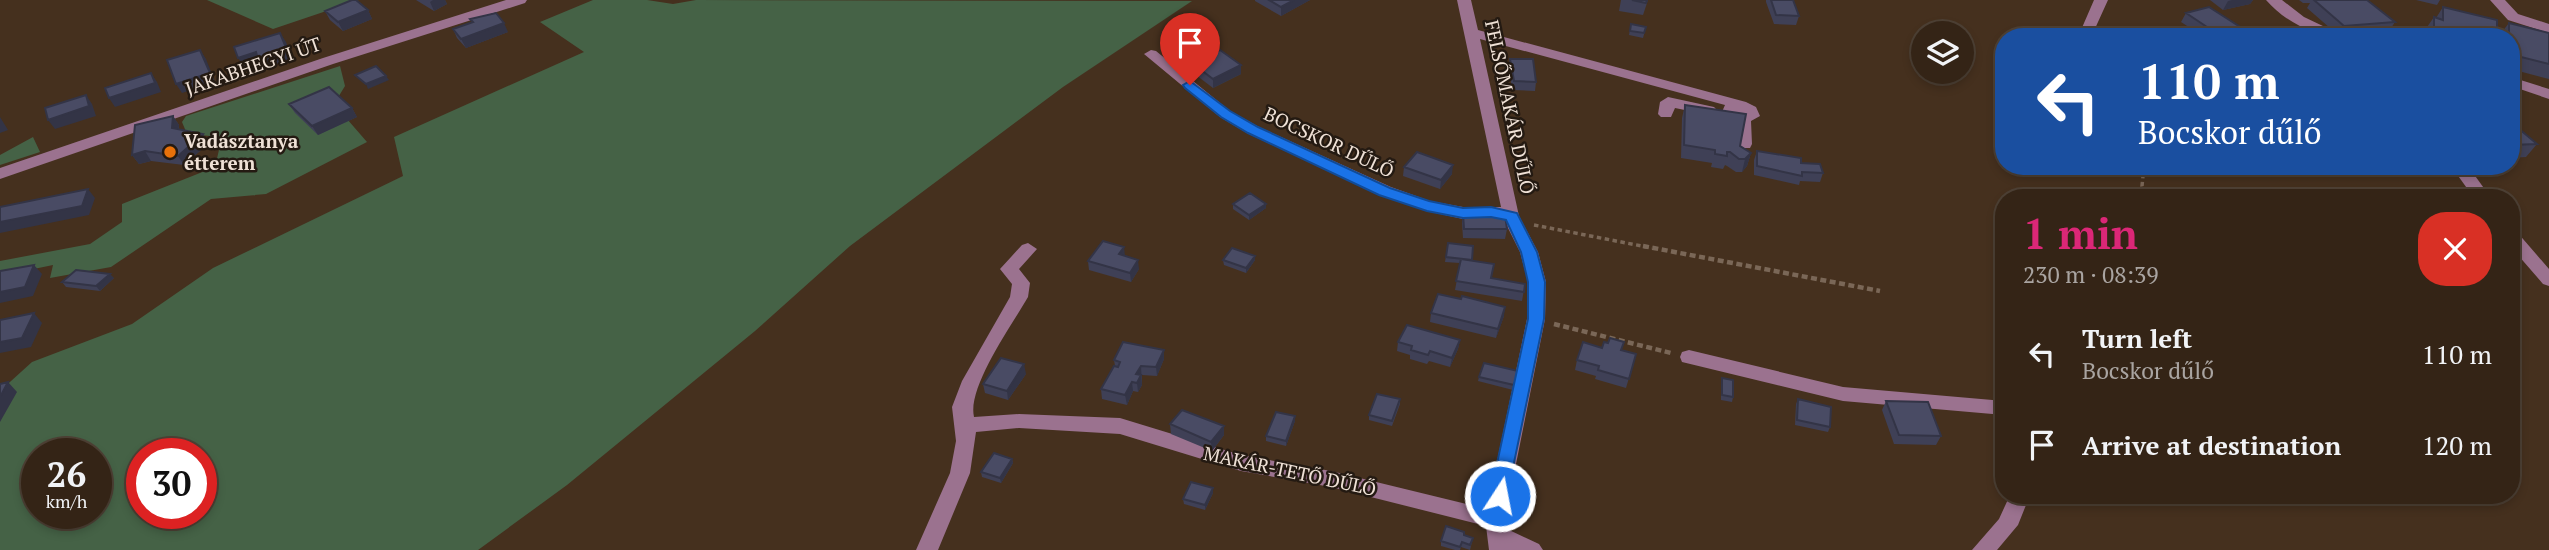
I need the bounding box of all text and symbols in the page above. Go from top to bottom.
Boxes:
pin [1160,13,1220,85]
street label: FELSŐMAKÁR DŰLŐ [1480,18,1541,196]
map controls [1911,21,1974,84]
button: layers [1911,21,1974,84]
icon: arrive [1171,24,1209,62]
street label: JAKABHEGYI ÚT [182,31,324,100]
text: 110 m [2138,48,2280,113]
icon: left [2023,56,2114,147]
street label: BOCSKOR DŰLŐ [1260,100,1398,183]
text: Bocskor dűlő [2138,111,2322,153]
place label: Vadásztanya étterem [184,128,299,175]
marker: Vadásztanya étterem [162,144,178,160]
text: 1 min [2023,205,2138,261]
button: close [2418,212,2492,286]
text: 230 m · 08:39 [2023,259,2158,290]
text: Turn left [2082,321,2192,355]
icon: left [2023,335,2061,373]
text: 110 m [2422,337,2492,371]
text: Bocskor dűlő [2082,355,2214,386]
icon: arrive [2023,426,2061,464]
text: Arrive at destination [2082,428,2341,462]
text: 120 m [2422,428,2492,462]
speed limit sign: 30 [126,438,217,529]
street label: MAKÁR-TETŐ DŰLŐ [1202,440,1379,501]
text: 26 [47,451,86,497]
position arrow [1463,459,1537,533]
text: km/h [46,489,87,513]

